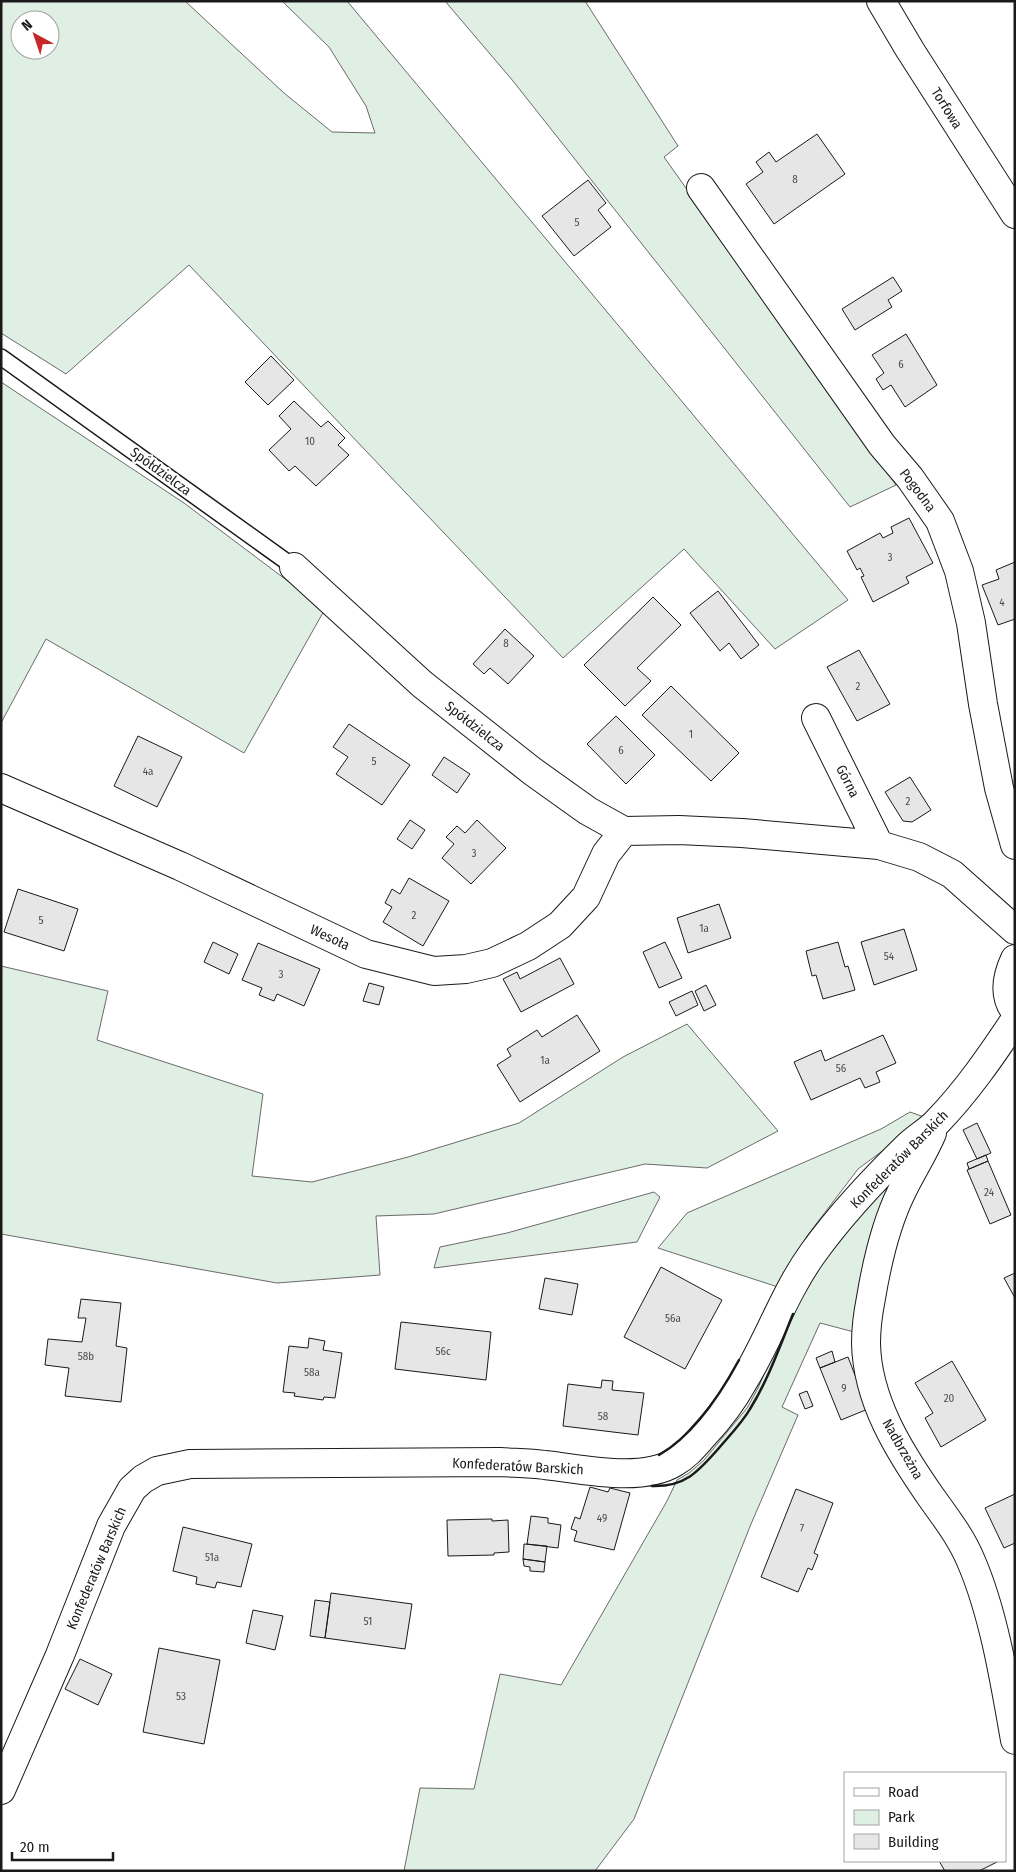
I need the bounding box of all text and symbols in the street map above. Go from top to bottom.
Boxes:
north arrow [10,10,60,60]
text: N [18,16,36,35]
street label: Torfowa [927,85,966,132]
house number: 8 [792,173,798,186]
house number: 5 [574,216,580,229]
house number: 6 [898,358,904,371]
house number: 10 [305,435,315,448]
street label: Spółdzielcza [127,444,195,499]
street label: Pogodna [896,465,939,515]
house number: 3 [888,551,893,564]
house number: 4 [999,596,1005,609]
house number: 8 [503,637,509,650]
house number: 2 [856,680,861,693]
street label: Spółdzielcza [441,698,508,755]
house number: 1 [689,728,693,741]
house number: 6 [618,744,624,757]
house number: 5 [371,755,377,768]
street label: Górna [832,762,863,801]
house number: 4a [143,765,153,778]
house number: 2 [906,795,911,808]
house number: 3 [472,847,477,860]
house number: 2 [412,909,417,922]
house number: 5 [38,914,44,927]
street label: Wesoła [307,921,352,954]
house number: 1a [699,922,709,935]
house number: 54 [884,950,895,963]
house number: 3 [279,968,284,981]
house number: 1a [540,1054,550,1067]
house number: 56 [836,1062,847,1075]
street label: Konfederatów Barskich [847,1107,952,1212]
house number: 24 [984,1186,995,1199]
house number: 56a [665,1312,681,1325]
house number: 56c [435,1345,451,1358]
house number: 58b [78,1350,94,1363]
house number: 58a [304,1366,320,1379]
house number: 9 [841,1382,847,1395]
house number: 20 [944,1392,955,1405]
house number: 58 [598,1410,609,1423]
street label: Nadbrzeżna [878,1416,927,1483]
street label: Konfederatów Barskich [452,1455,584,1478]
street label: Konfederatów Barskich [63,1504,130,1632]
house number: 49 [597,1512,607,1525]
house number: 7 [800,1522,805,1535]
house number: 51a [205,1551,219,1564]
house number: 51 [364,1615,372,1628]
house number: 53 [176,1690,186,1703]
legend [844,1772,1006,1862]
text: Road [888,1783,919,1801]
text: Park [888,1808,915,1826]
scale bar [12,1830,114,1862]
text: Building [888,1833,939,1851]
text: 20 m [20,1838,50,1856]

